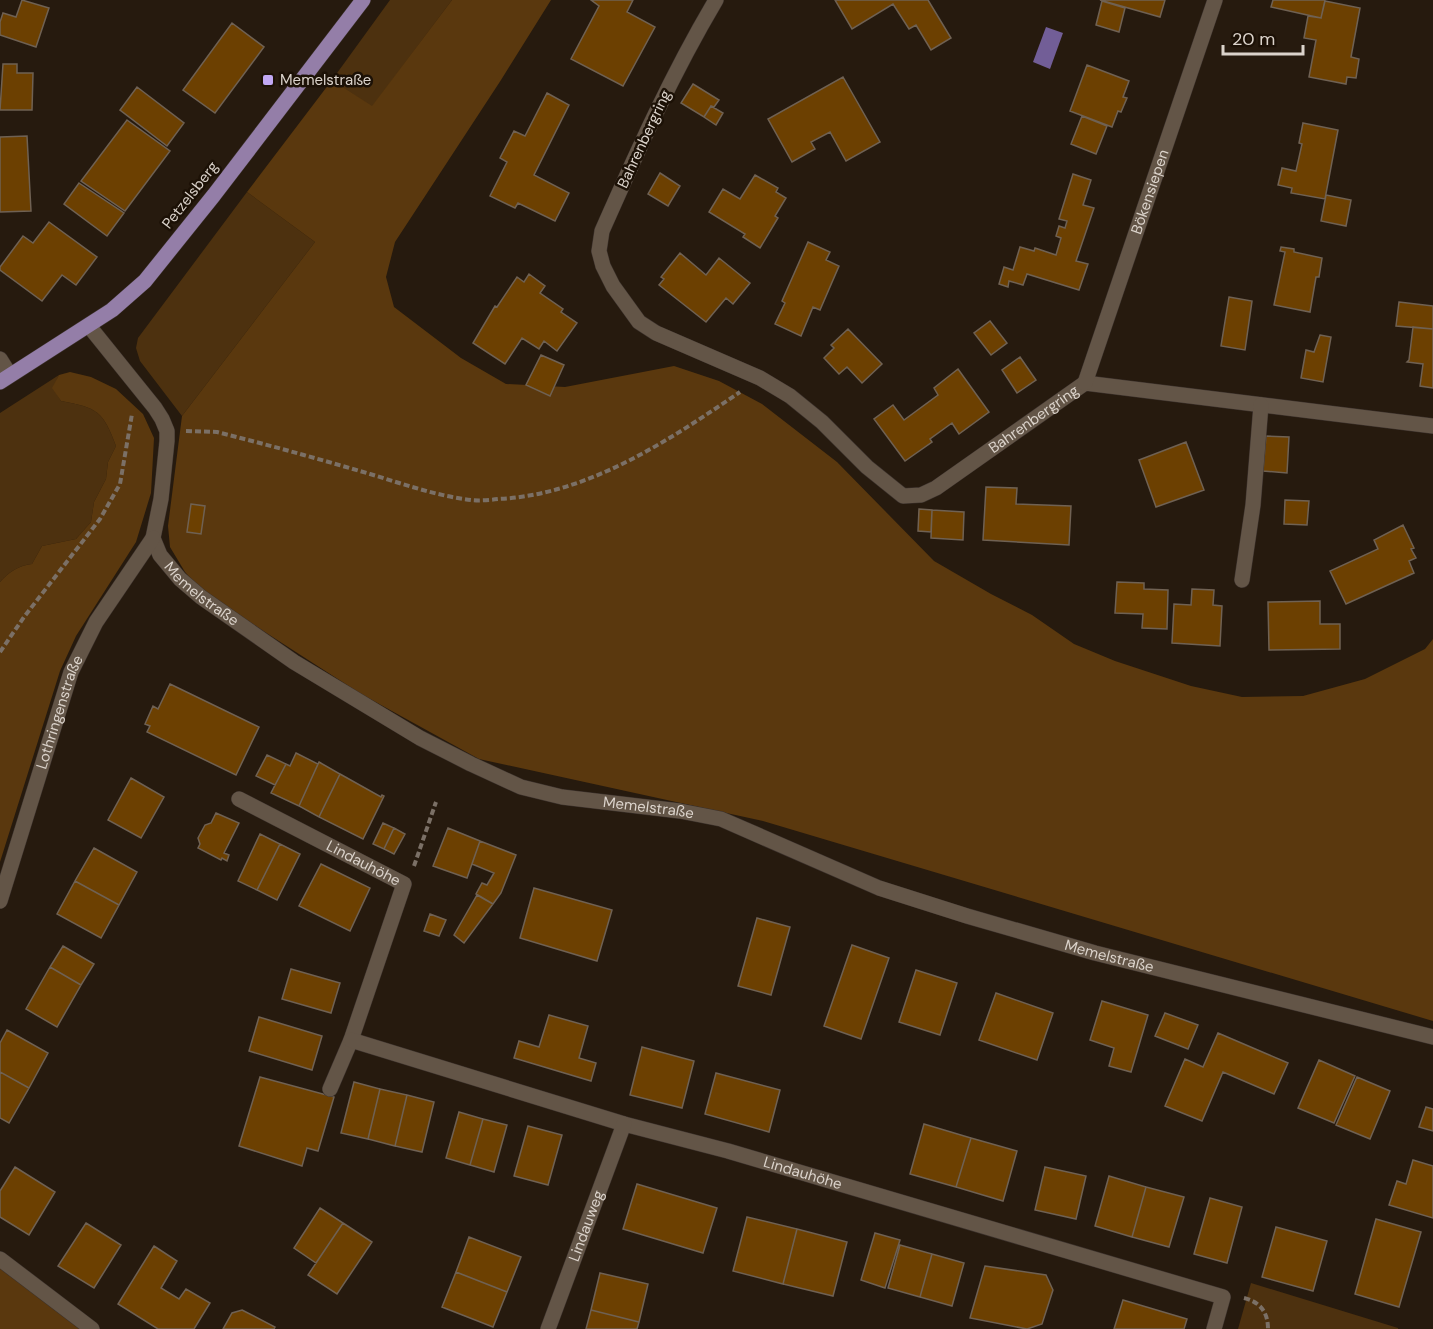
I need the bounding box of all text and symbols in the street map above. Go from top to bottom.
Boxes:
scale bar [1223,18,1302,56]
text: 20 m [1232,27,1275,51]
place label: Memelstraße [280,70,371,90]
marker: Memelstraße [261,73,275,87]
street label: Bahrenbergring [613,87,675,191]
street label: Bökensiepen [1126,147,1174,237]
street label: Petzelsberg [157,157,223,233]
street label: Bahrenbergring [985,380,1083,458]
street label: Memelstraße [160,557,243,630]
street label: Lothringenstraße [31,652,88,772]
street label: Memelstraße [602,792,696,824]
street label: Lindauhöhe [323,836,404,891]
street label: Memelstraße [1062,935,1156,977]
street label: Lindauhöhe [761,1152,844,1194]
street label: Lindauweg [564,1188,609,1264]

